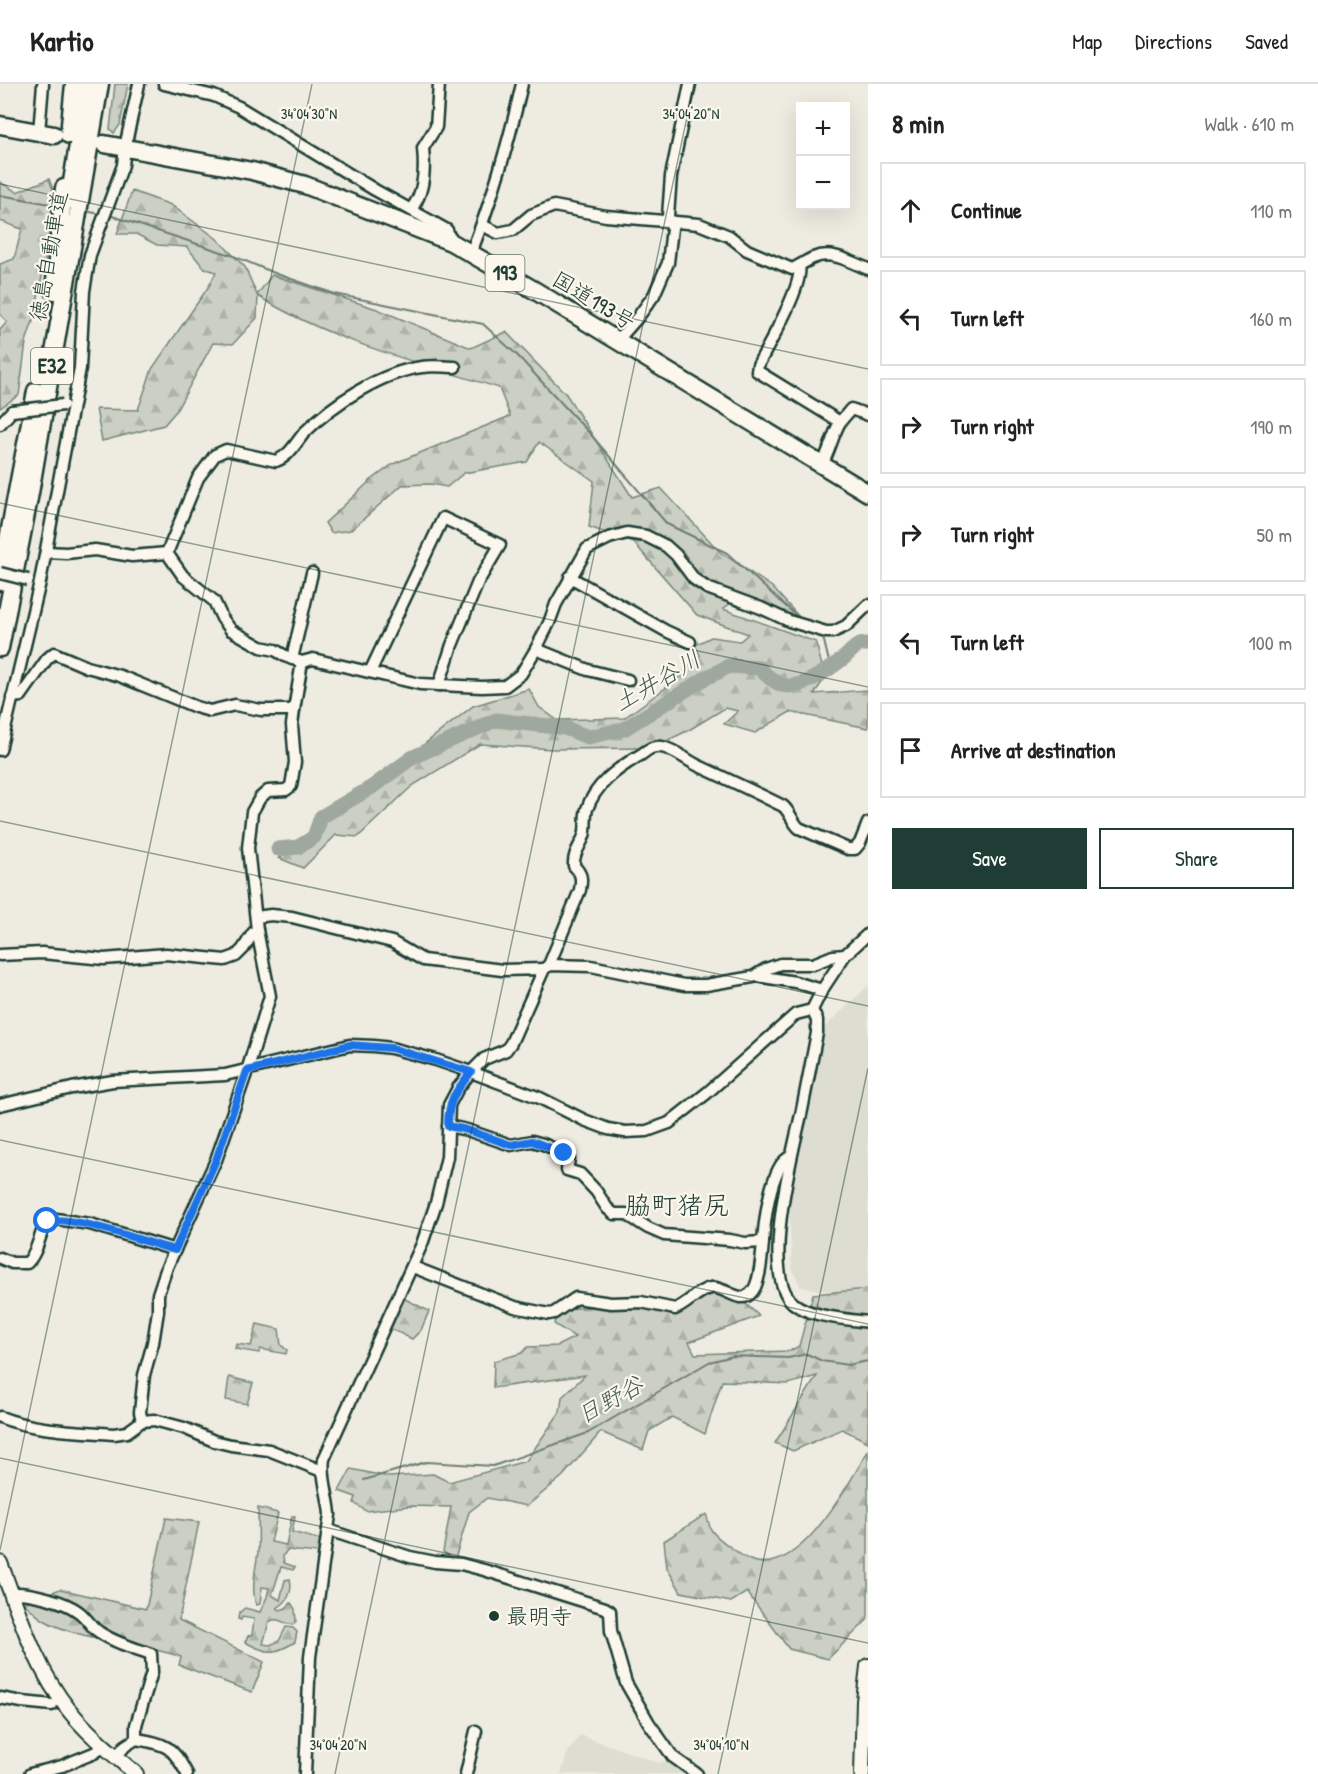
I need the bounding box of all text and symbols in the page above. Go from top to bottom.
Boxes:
text: Kartio [30,22,94,60]
text: Map [1072,27,1102,56]
text: Directions [1135,27,1212,56]
text: Saved [1245,27,1288,56]
map controls [796,102,850,210]
button: + [796,102,850,156]
text: 34°04'30"N [281,103,337,124]
text: 34°04'20"N [663,103,719,124]
text: 8 min [892,106,945,141]
text: Walk · 610 m [1205,110,1294,137]
button: − [796,156,850,210]
street label: 徳島自動車道 [22,188,74,324]
icon: ahead [894,194,927,227]
text: Continue [951,195,1022,225]
text: 110 m [1250,197,1292,224]
road number: 193 [486,255,524,291]
street label: 国道193号 [547,263,641,337]
icon: left [894,302,927,335]
text: Turn left [951,303,1024,333]
text: 160 m [1250,305,1292,332]
road number: E32 [31,348,73,384]
icon: right [894,410,927,443]
text: Turn right [951,411,1034,441]
text: 190 m [1250,413,1292,440]
icon: right [894,518,927,551]
text: Turn right [951,519,1034,549]
text: 50 m [1256,521,1292,548]
icon: left [894,626,927,659]
text: Turn left [951,627,1024,657]
text: 100 m [1249,629,1292,656]
water label: 土井谷川 [607,642,706,718]
icon: arrive [894,734,927,767]
text: Arrive at destination [951,735,1116,765]
button: Save [892,828,1087,889]
button: Share [1099,828,1294,889]
route end [550,1139,576,1165]
district label: 脇町猪尻 [625,1187,729,1222]
route start [33,1207,59,1233]
water label: 日野谷 [570,1367,650,1431]
place label: 最明寺 [506,1601,572,1631]
marker: 最明寺 [487,1609,501,1623]
text: 34°04'20"N [310,1734,366,1755]
text: 34°04'10"N [693,1734,749,1755]

